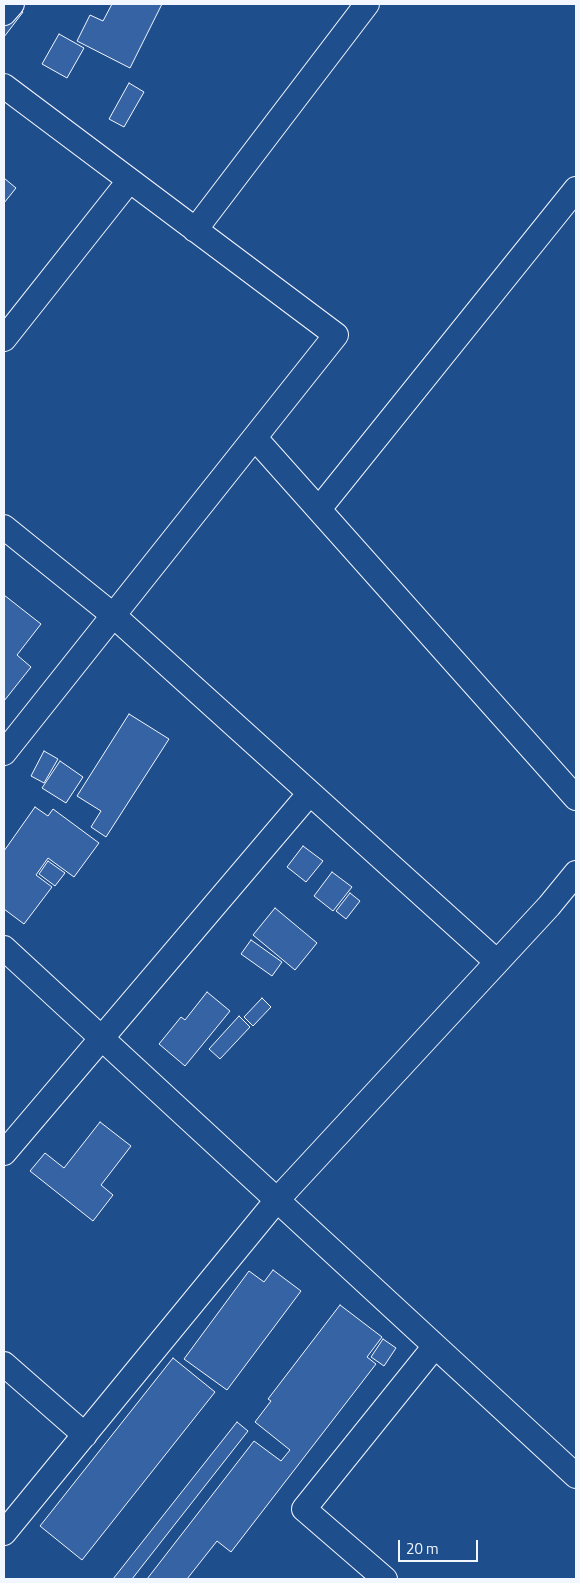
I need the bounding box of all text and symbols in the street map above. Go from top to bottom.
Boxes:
scale bar [400,1530,480,1562]
text: 20 m [406,1537,439,1560]

